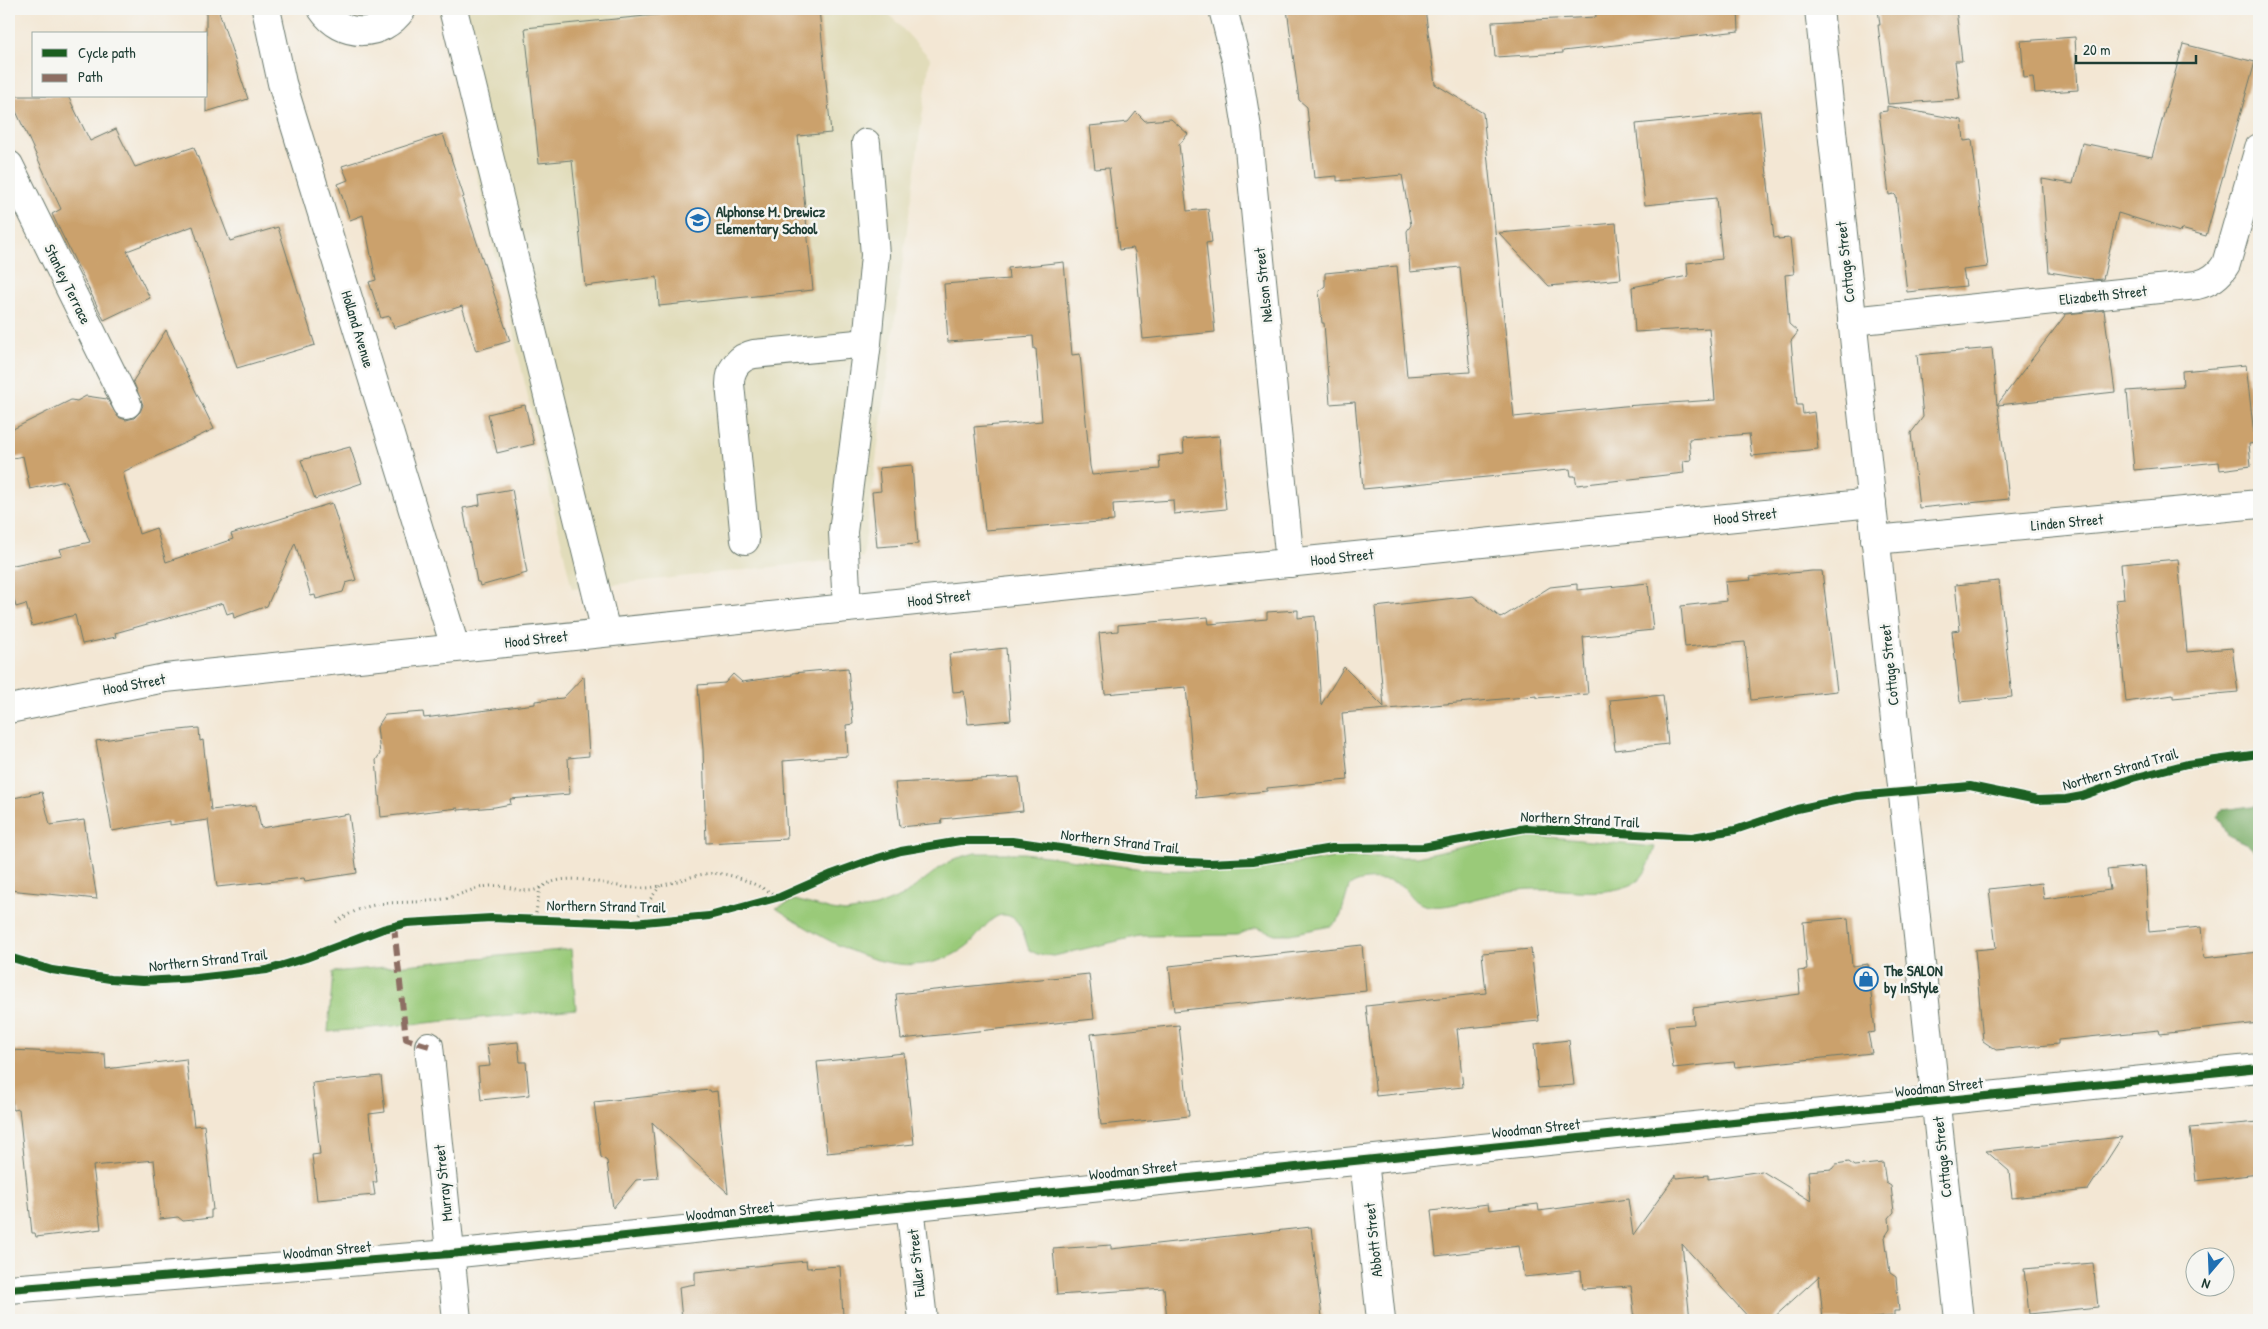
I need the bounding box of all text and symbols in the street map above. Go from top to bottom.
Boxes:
legend [32,32,208,98]
scale bar [2076,32,2196,64]
text: 20 m [2083,39,2110,60]
text: Cycle path [78,42,136,63]
text: Path [78,66,103,87]
place label: Alphonse M. Drewicz Elementary School [716,201,826,240]
school or university icon: Alphonse M. Drewicz Elementary School [685,207,711,233]
street label: Cottage Street [1830,220,1860,304]
street label: Stanley Terrace [40,240,96,328]
street label: Nelson Street [1249,246,1277,323]
street label: Elizabeth Street [2058,280,2149,310]
street label: Holland Avenue [336,288,380,370]
street label: Hood Street [1712,502,1778,530]
street label: Linden Street [2030,508,2105,536]
street label: Hood Street [1309,543,1375,571]
street label: Hood Street [906,584,972,612]
street label: Cottage Street [1874,623,1904,707]
street label: Hood Street [503,625,569,653]
street label: Hood Street [101,668,168,700]
street label: Northern Strand Trail [2060,742,2180,796]
street label: Northern Strand Trail [1520,805,1640,833]
street label: Northern Strand Trail [1060,823,1180,859]
street label: Northern Strand Trail [546,894,666,918]
street label: Northern Strand Trail [148,943,268,977]
place label: The SALON by InStyle [1883,960,1943,999]
shop icon: The SALON by InStyle [1853,966,1879,992]
street label: Woodman Street [1894,1072,1985,1102]
street label: Woodman Street [1491,1113,1582,1143]
street label: Cottage Street [1927,1115,1957,1199]
street label: Murray Street [428,1143,457,1222]
street label: Woodman Street [1088,1155,1179,1185]
street label: Woodman Street [685,1196,776,1226]
street label: Abbott Street [1359,1201,1387,1278]
street label: Fuller Street [902,1227,930,1299]
street label: Woodman Street [282,1236,373,1264]
north arrow [2186,1246,2236,1296]
text: N [2198,1274,2212,1295]

